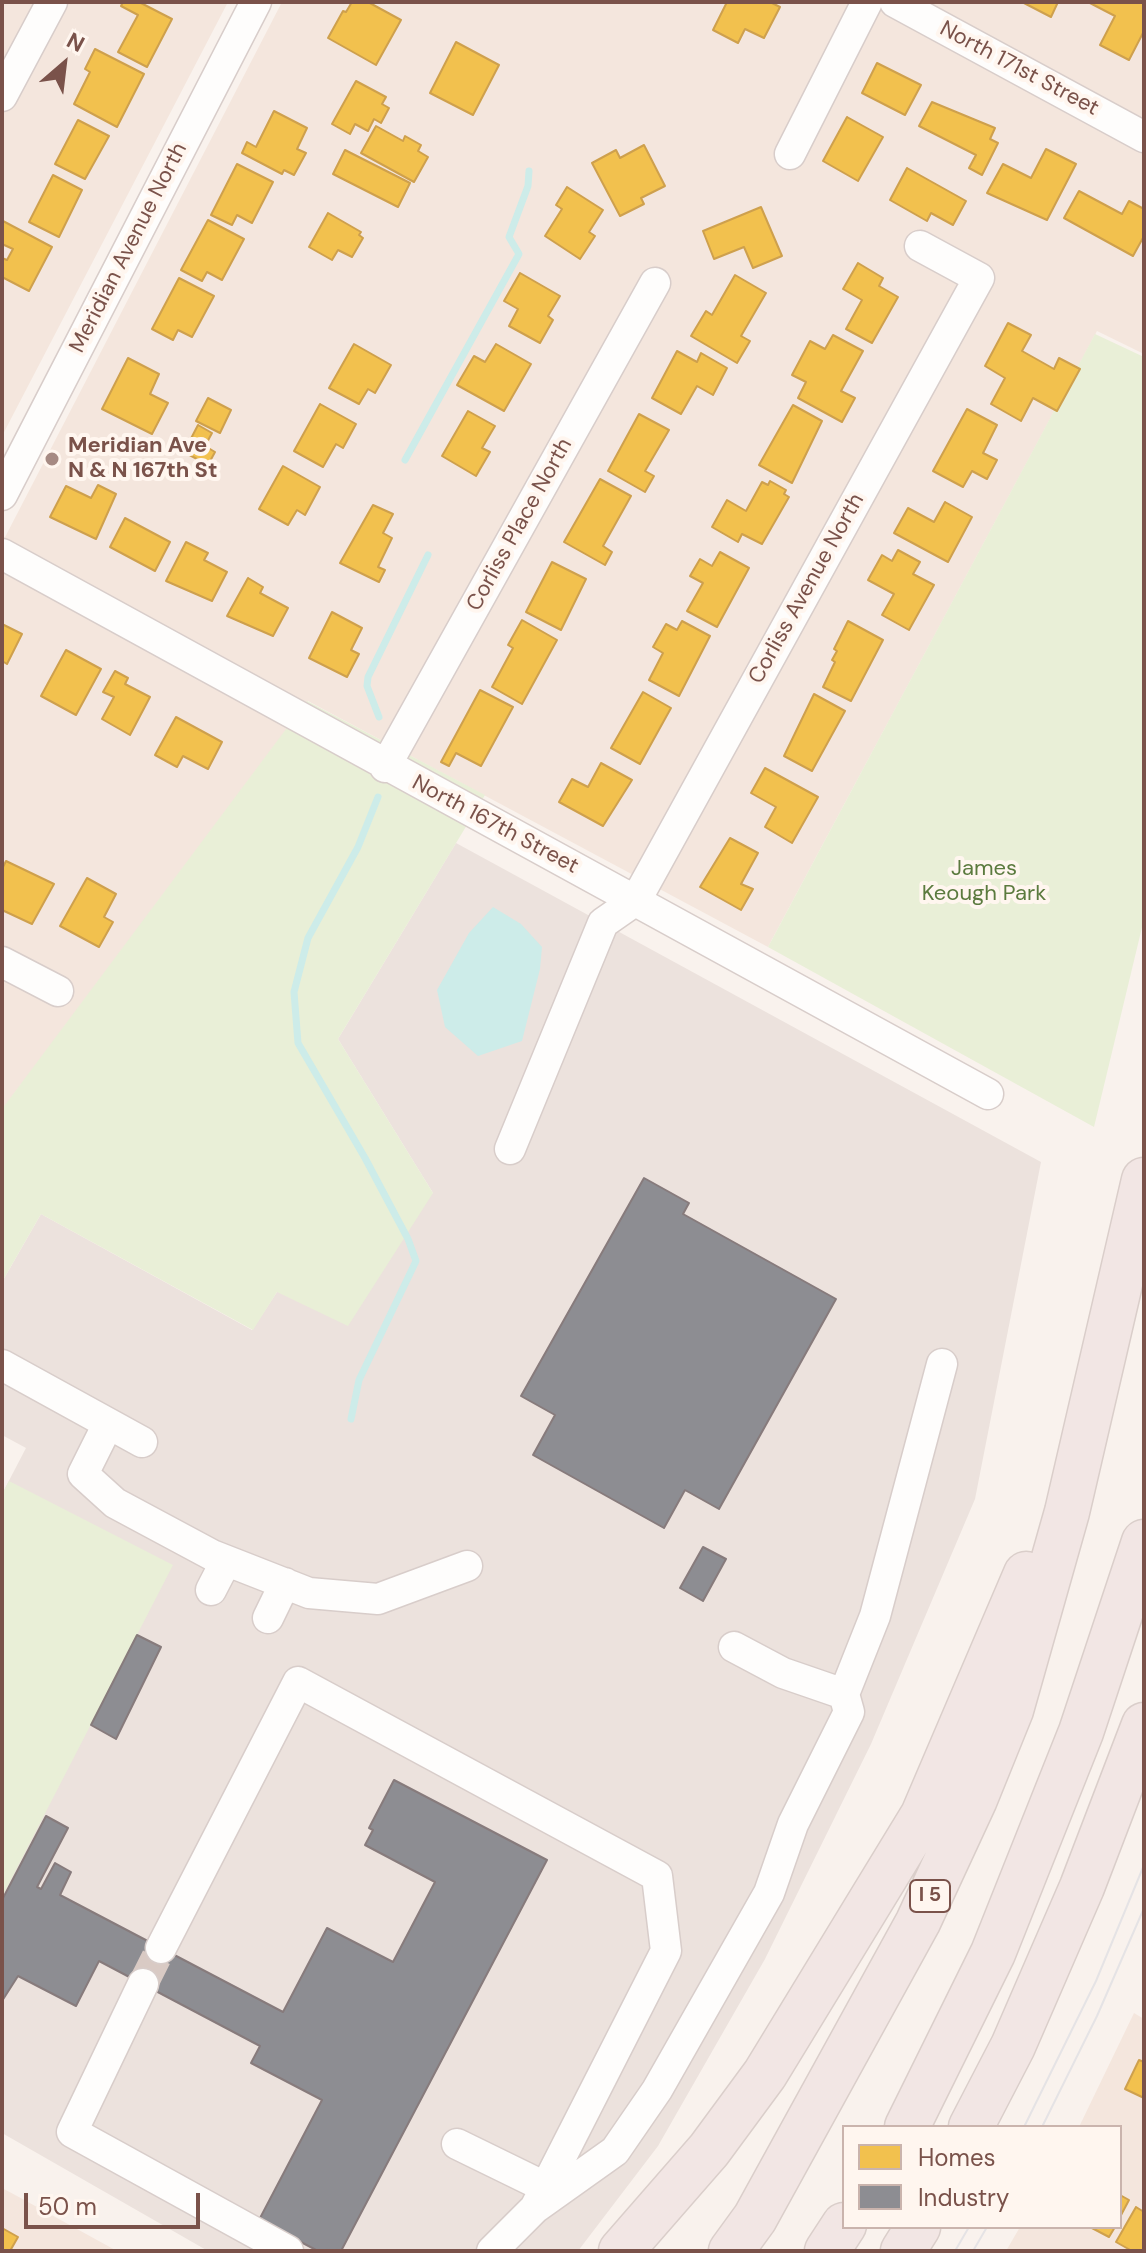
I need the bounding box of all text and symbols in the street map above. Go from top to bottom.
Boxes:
street label: North 171st Street [935,16,1103,122]
north arrow [24,24,104,104]
text: N [62,26,89,59]
street label: Meridian Avenue North [65,139,193,357]
place label: Meridian Ave N & N 167th St [68,433,217,484]
street label: Corliss Place North [462,434,578,616]
marker: Meridian Ave N & N 167th St [43,450,61,468]
street label: Corliss Avenue North [744,489,870,689]
street label: North 167th Street [407,770,583,880]
park label: James Keough Park [922,856,1046,908]
road number: I 5 [910,1880,950,1912]
legend [842,2125,1122,2229]
text: Homes [918,2142,996,2173]
scale bar [28,2177,204,2227]
text: Industry [918,2182,1009,2213]
text: 50 m [38,2191,97,2222]

